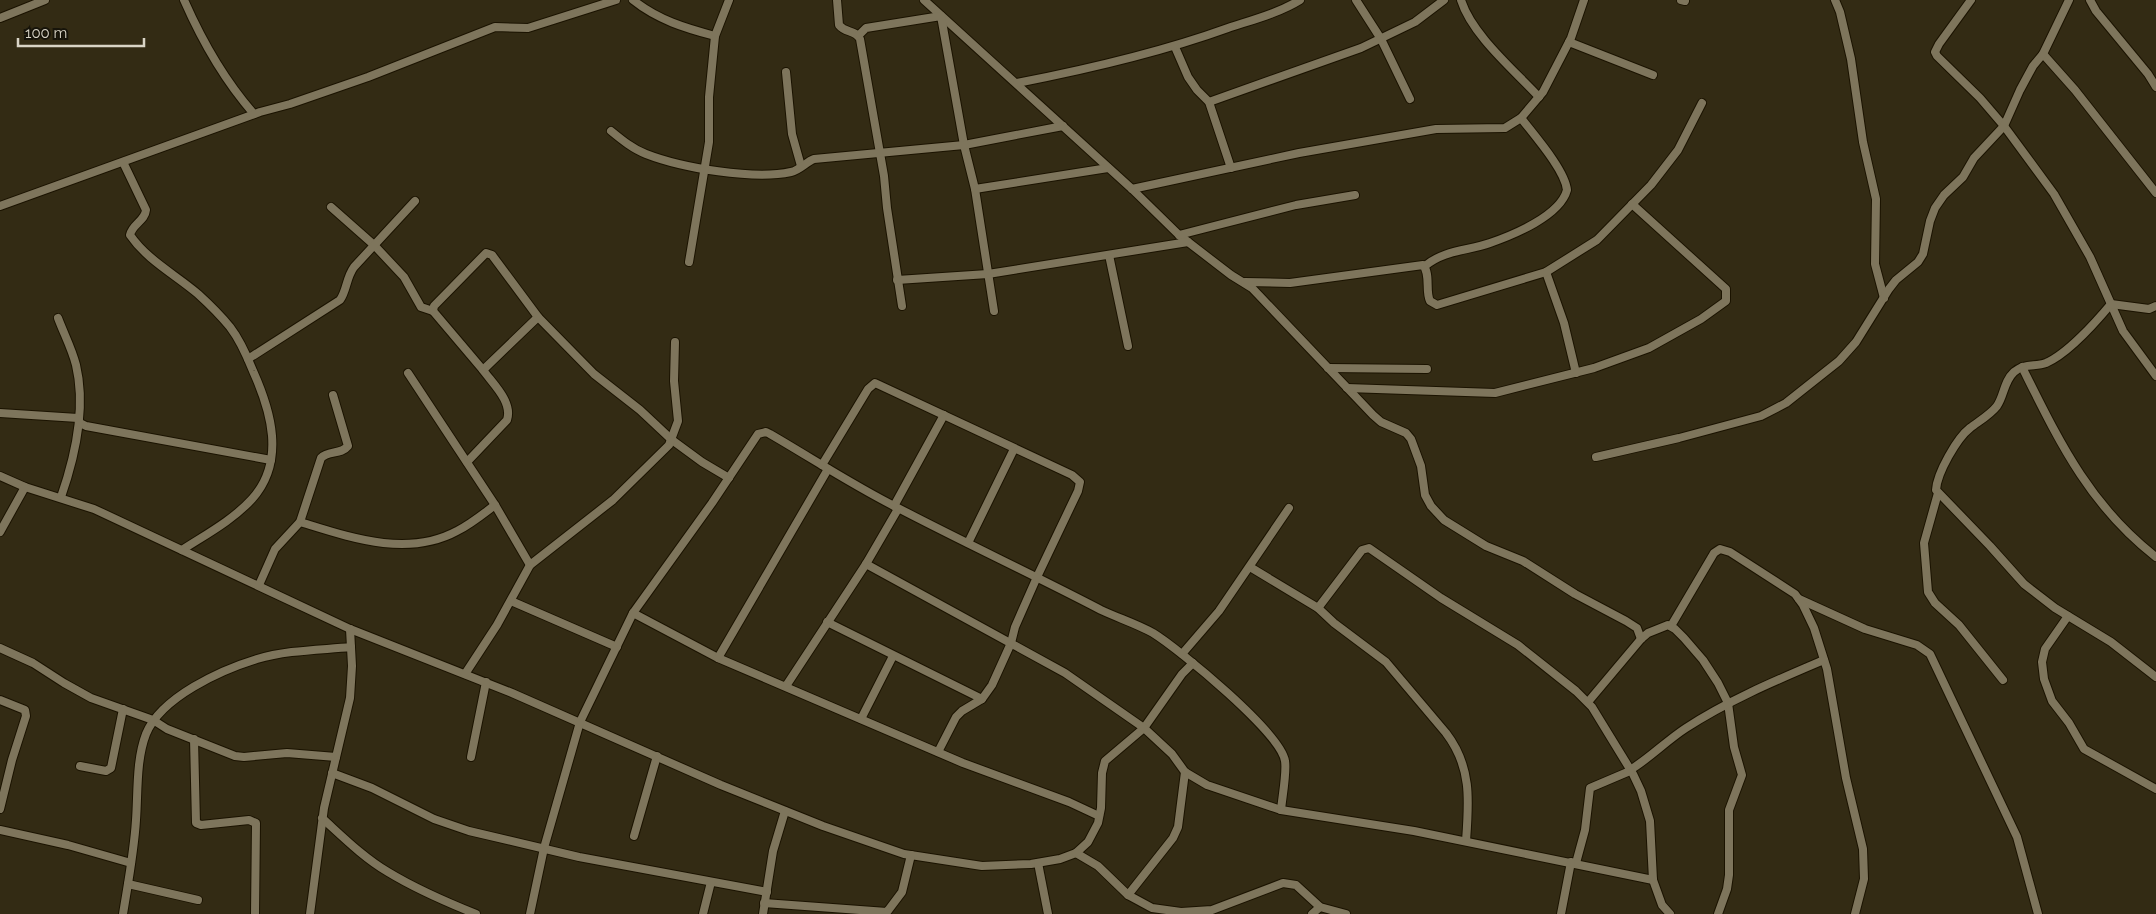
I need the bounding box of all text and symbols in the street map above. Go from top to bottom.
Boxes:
scale bar [18,15,144,47]
text: 100 m [25,24,67,42]

